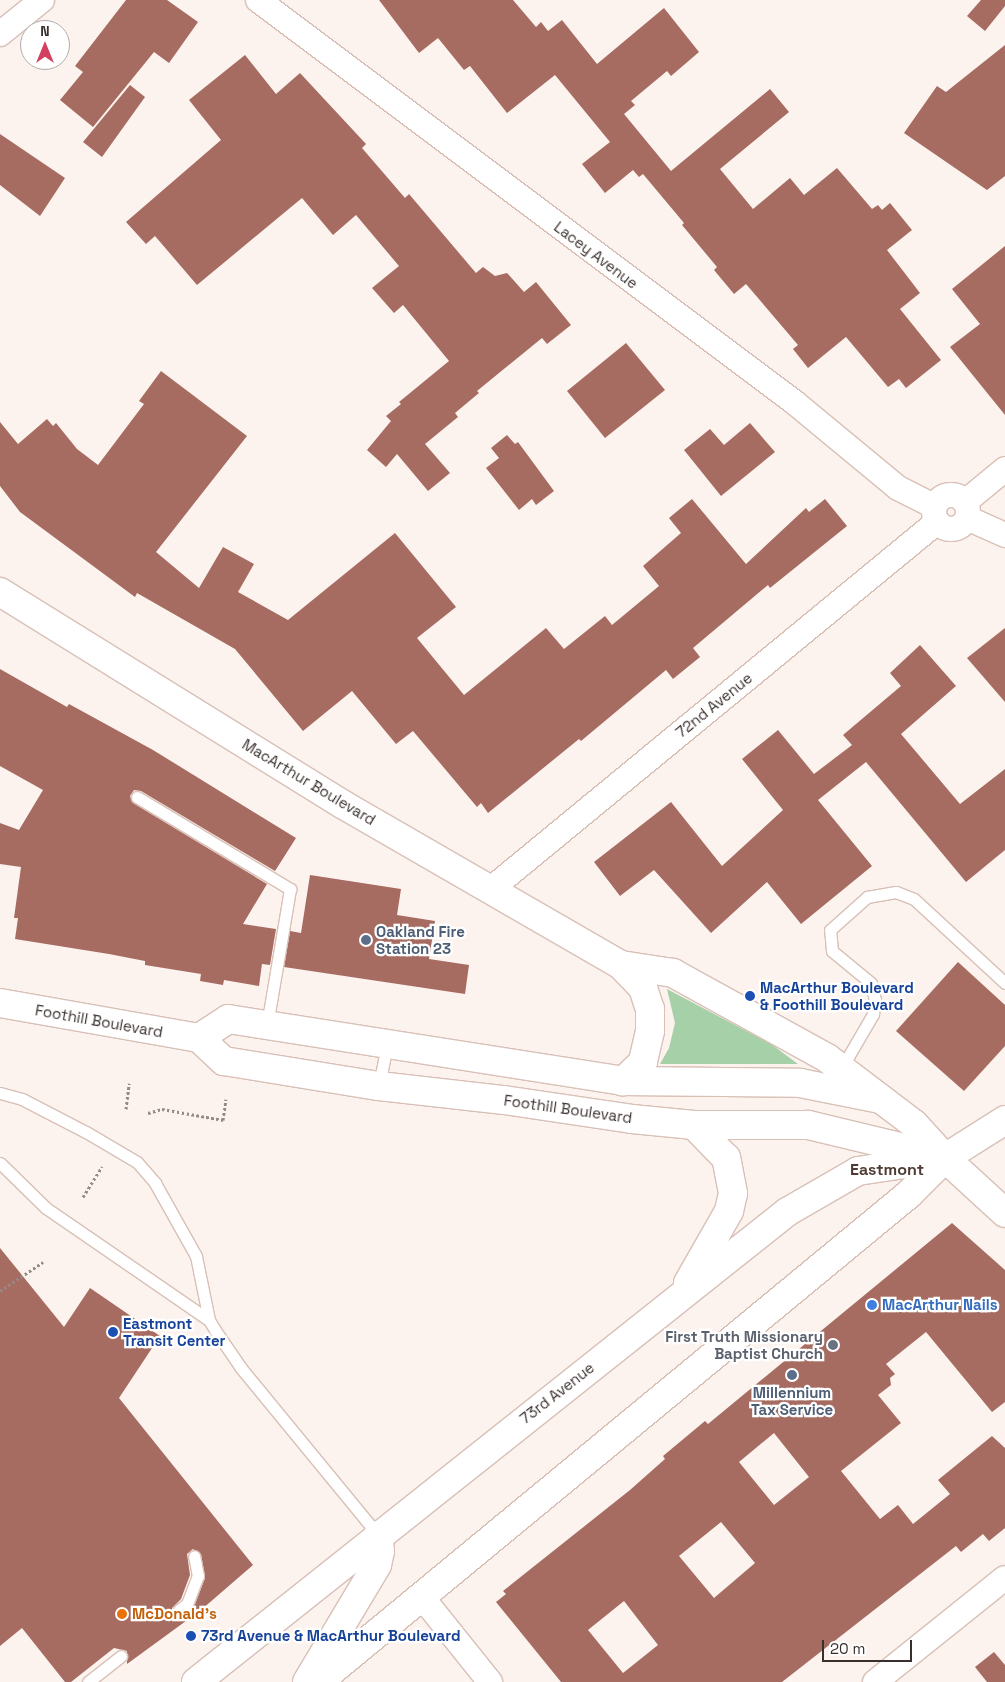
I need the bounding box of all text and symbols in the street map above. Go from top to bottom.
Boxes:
north arrow [20,20,70,70]
text: N [40,22,50,40]
street label: Lacey Avenue [550,218,642,292]
street label: 72nd Avenue [672,669,756,741]
street label: MacArthur Boulevard [239,735,379,829]
place label: Oakland Fire Station 23 [376,922,465,957]
marker: Oakland Fire Station 23 [360,934,372,946]
place label: MacArthur Boulevard & Foothill Boulevard [760,978,914,1013]
marker: MacArthur Boulevard & Foothill Boulevard [744,990,756,1002]
street label: Foothill Boulevard [34,1001,164,1041]
street label: Foothill Boulevard [503,1091,633,1127]
district label: Eastmont [850,1160,924,1180]
place label: MacArthur Nails [882,1296,997,1314]
marker: MacArthur Nails [866,1299,878,1311]
place label: Eastmont Transit Center [123,1314,225,1349]
marker: Eastmont Transit Center [107,1326,119,1338]
place label: First Truth Missionary Baptist Church [665,1327,823,1362]
marker: First Truth Missionary Baptist Church [827,1339,839,1351]
street label: 73rd Avenue [516,1358,598,1428]
marker: Millennium Tax Service [786,1369,798,1381]
place label: Millennium Tax Service [751,1383,833,1418]
place label: McDonald's [132,1605,217,1623]
marker: McDonald's [116,1608,128,1620]
place label: 73rd Avenue & MacArthur Boulevard [201,1627,461,1645]
marker: 73rd Avenue & MacArthur Boulevard [185,1630,197,1642]
scale bar [825,1630,915,1662]
text: 20 m [830,1639,865,1658]

